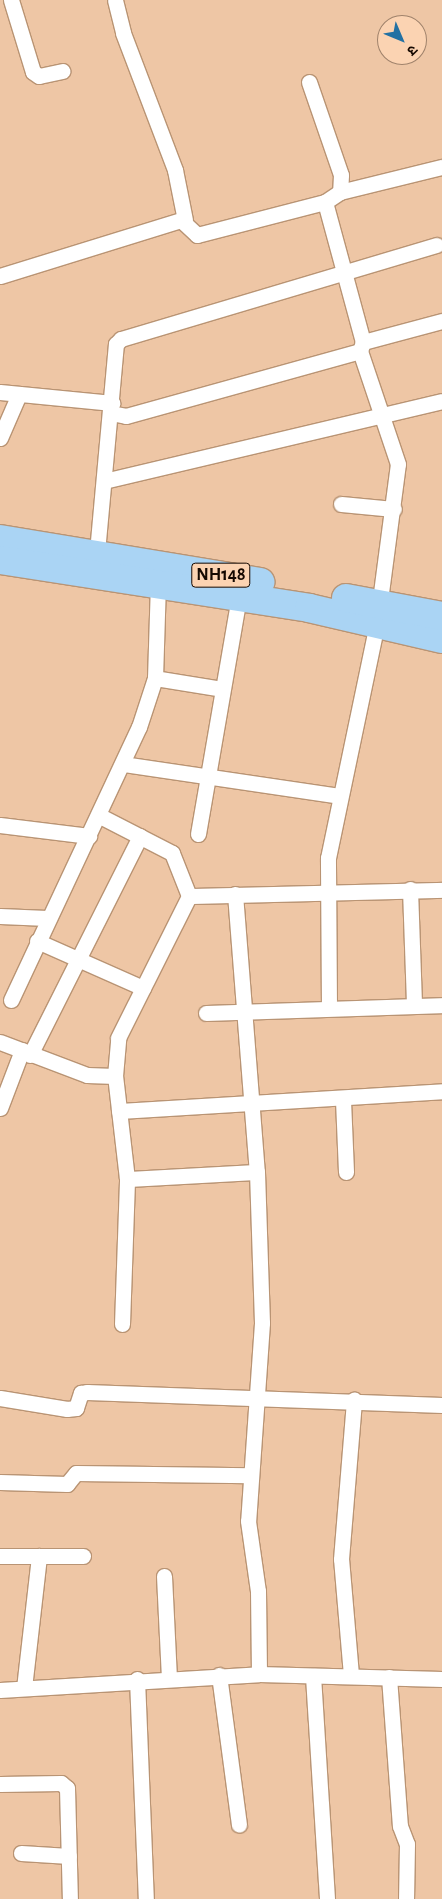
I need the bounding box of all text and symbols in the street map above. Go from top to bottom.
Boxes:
north arrow [377,15,427,65]
text: उ [404,42,420,58]
road number: NH148 [191,560,251,590]

